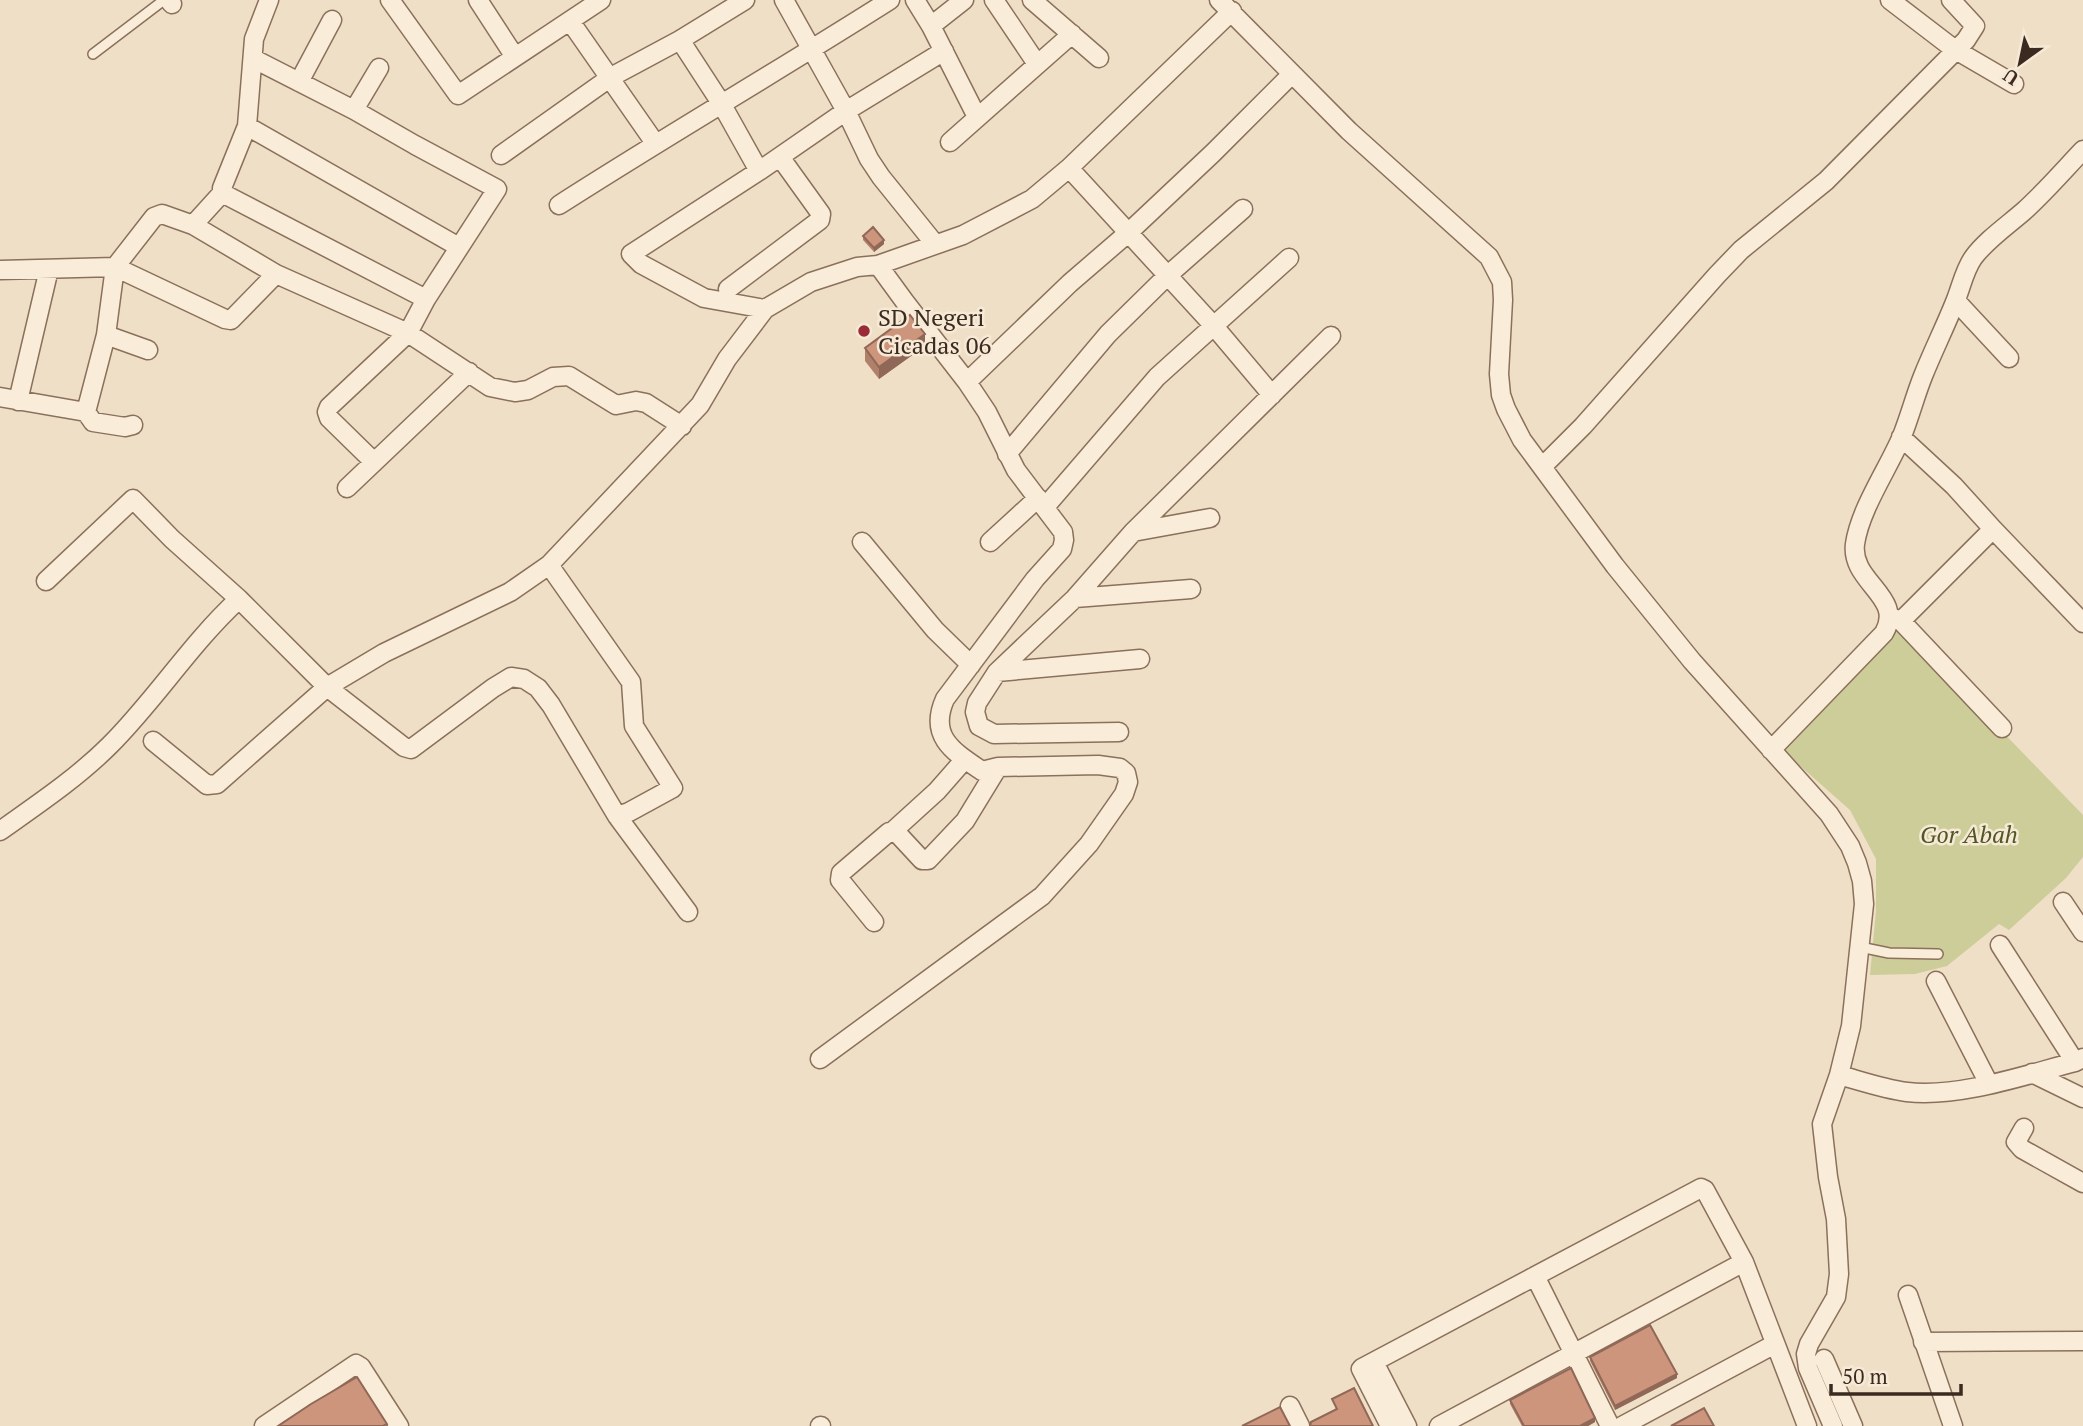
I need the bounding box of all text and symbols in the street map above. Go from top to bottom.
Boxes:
north arrow [1985,28,2055,98]
text: U [1998,63,2023,92]
place label: SD Negeri Cicadas 06 [878,301,991,361]
marker: SD Negeri Cicadas 06 [856,323,872,339]
park label: Gor Abah [1920,818,2018,850]
scale bar [1831,1352,1960,1396]
text: 50 m [1842,1362,1888,1390]

